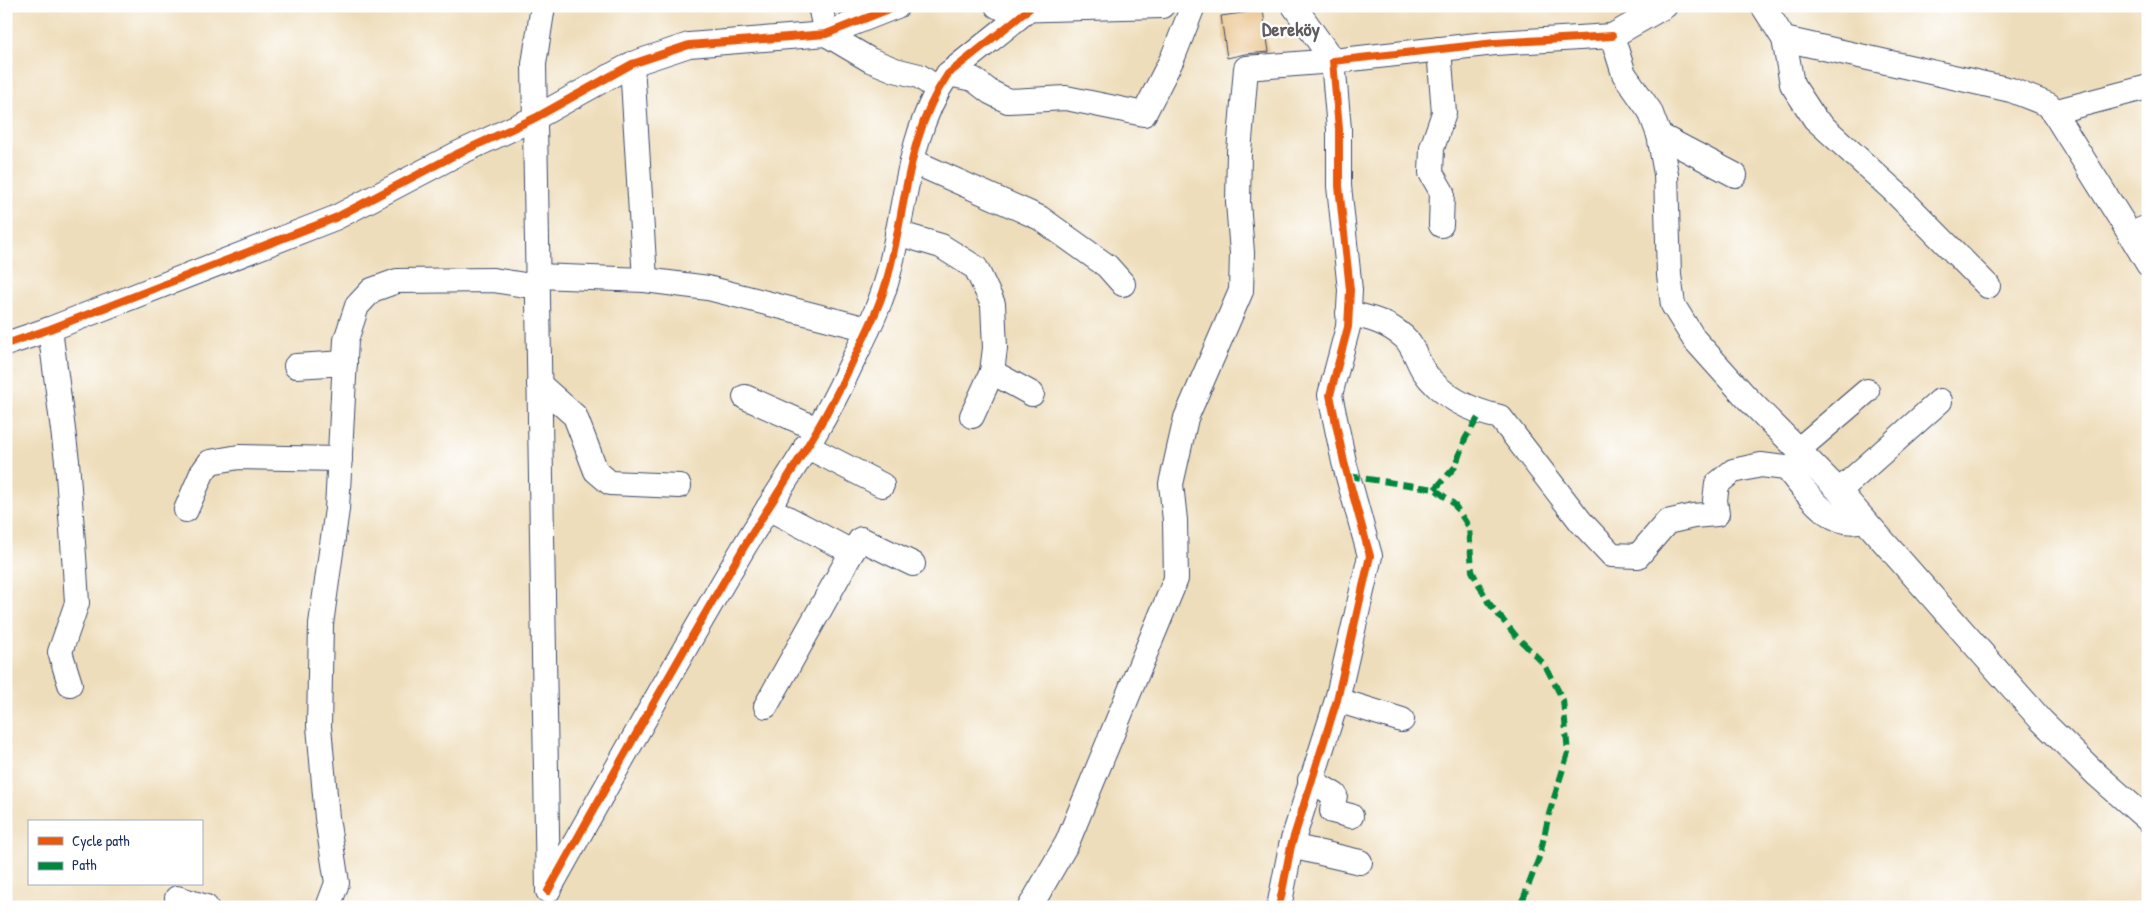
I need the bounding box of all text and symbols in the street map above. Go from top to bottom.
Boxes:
district label: Dereköy [1262,15,1321,43]
legend [28,820,202,886]
text: Cycle path [72,830,130,851]
text: Path [72,854,97,875]

